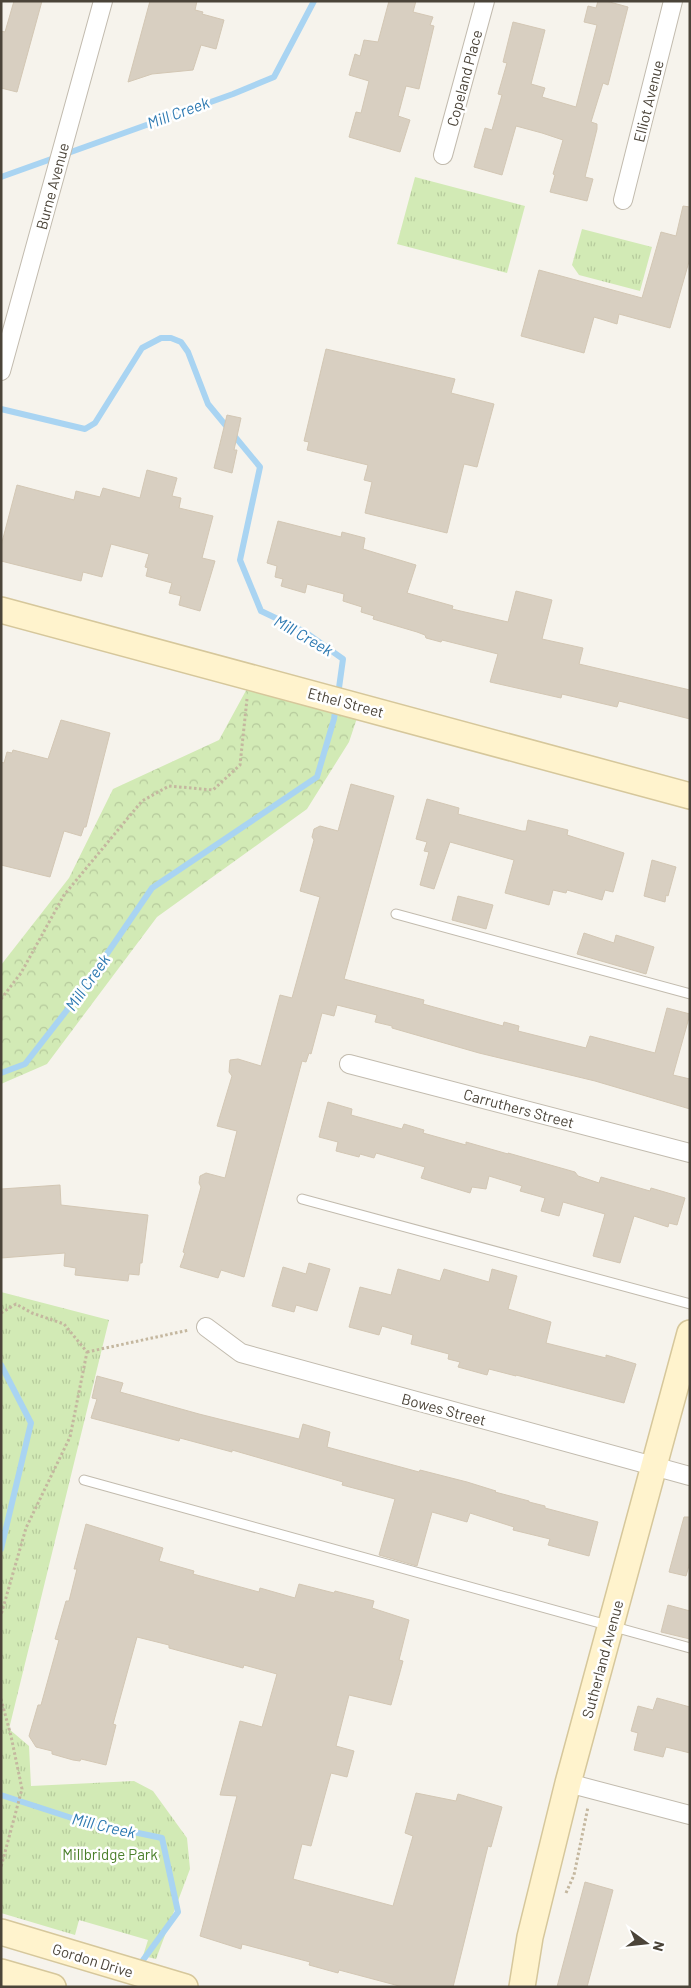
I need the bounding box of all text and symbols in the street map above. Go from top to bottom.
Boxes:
street label: Copeland Place [442,28,486,128]
street label: Elliot Avenue [629,58,667,144]
water label: Mill Creek [144,92,212,132]
street label: Burne Avenue [32,141,72,231]
water label: Mill Creek [271,611,337,659]
street label: Ethel Street [306,683,386,721]
water label: Mill Creek [61,950,113,1014]
street label: Carruthers Street [462,1085,576,1131]
street label: Bowes Street [400,1389,488,1429]
street label: Sutherland Avenue [578,1598,626,1720]
water label: Mill Creek [70,1808,138,1842]
park label: Millbridge Park [62,1845,158,1863]
north arrow [621,1918,671,1968]
street label: Gordon Drive [50,1939,136,1981]
text: N [650,1940,668,1953]

